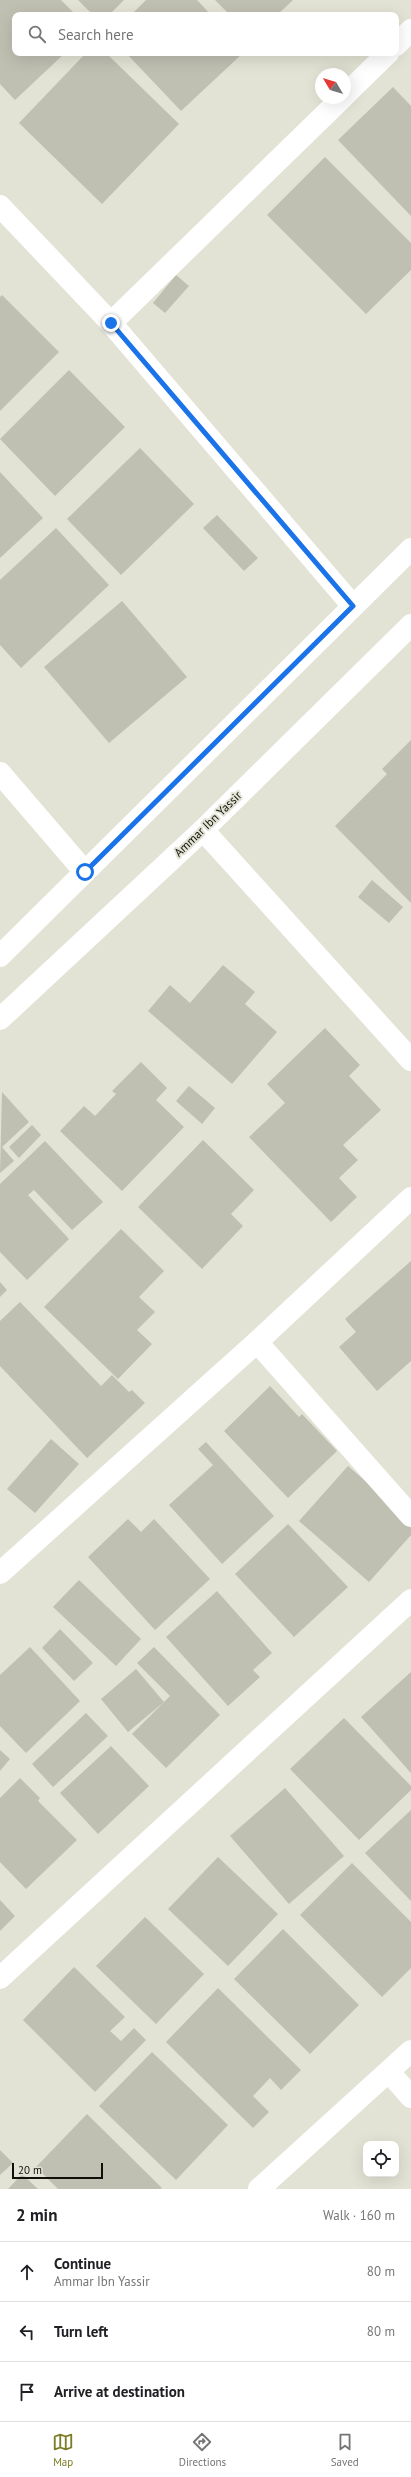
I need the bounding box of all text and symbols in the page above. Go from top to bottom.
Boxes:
search box [12,12,399,56]
icon: search [26,23,48,45]
text: Search here [58,25,134,44]
north arrow [315,68,351,104]
route end [102,314,120,332]
street label: Ammar Ibn Yassir [171,788,245,860]
route start [76,863,94,881]
map controls [363,2141,399,2177]
button: locate [363,2141,399,2177]
scale bar [12,2161,103,2180]
text: 20 m [18,2163,42,2177]
text: 2 min [16,2204,57,2226]
text: Walk · 160 m [323,2207,395,2224]
text: Continue [54,2254,111,2273]
icon: ahead [16,2261,38,2283]
text: 80 m [367,2263,395,2280]
text: Ammar Ibn Yassir [54,2273,150,2290]
icon: left [16,2321,38,2343]
text: Turn left [54,2322,108,2341]
text: 80 m [367,2323,395,2340]
icon: arrive [16,2381,38,2403]
text: Arrive at destination [54,2382,185,2401]
tab: Map [52,2431,74,2469]
tab: Directions [179,2431,226,2469]
tab: Saved [331,2431,359,2469]

